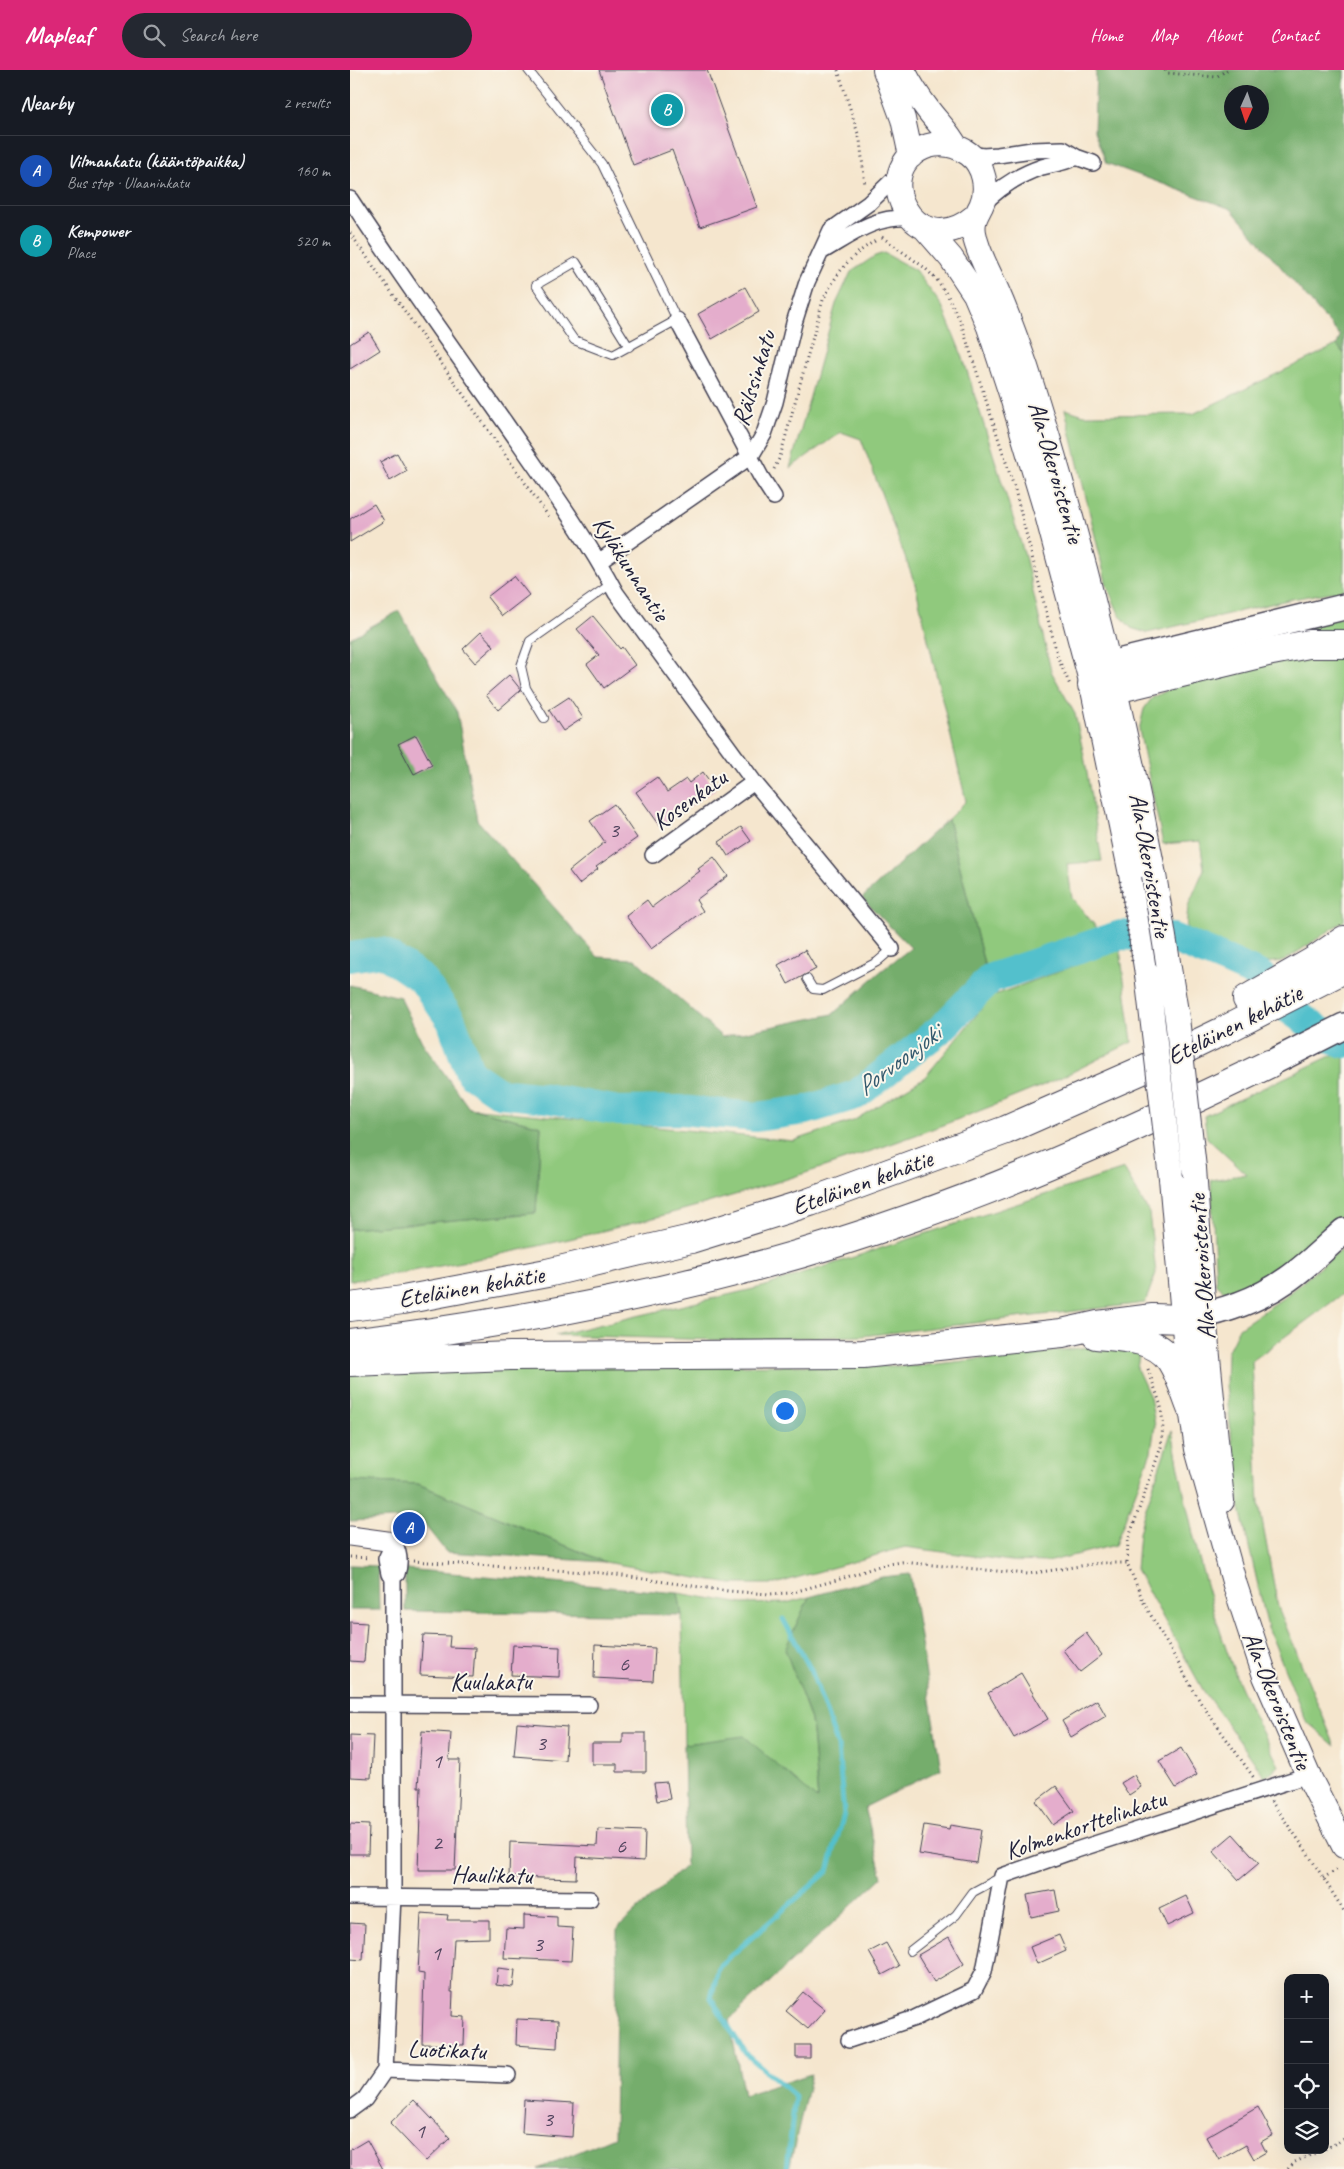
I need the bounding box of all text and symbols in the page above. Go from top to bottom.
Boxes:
search box [122,13,472,58]
text: Mapleaf [25,20,92,50]
icon: search [140,21,168,49]
text: Search here [180,23,257,47]
text: Home [1090,24,1123,46]
text: Map [1151,24,1178,46]
text: About [1206,24,1242,46]
text: Contact [1270,24,1319,46]
north arrow [1224,85,1269,130]
text: Nearby [20,90,73,116]
pin: B [651,91,683,129]
text: 2 results [283,93,330,113]
text: Vilmankatu (kääntöpaikka) [67,149,244,173]
text: A [32,161,40,181]
text: 160 m [296,161,330,181]
text: Bus stop · Ulaaninkatu [67,173,190,193]
text: Kempower [67,219,130,243]
text: B [32,231,40,251]
text: 520 m [296,231,330,251]
text: Place [67,243,95,263]
street label: Rälssinkatu [724,325,784,430]
street label: Ala-Okeroistentie [1021,398,1092,549]
street label: Kyläkunnantie [585,510,678,629]
street label: Kosenkatu [646,761,735,838]
street label: Ala-Okeroistentie [1122,791,1179,942]
house number: 3 [609,816,621,844]
street label: Eteläinen kehätie [1162,976,1309,1073]
water label: Porvoonjoki [850,1014,952,1103]
street label: Eteläinen kehätie [788,1142,939,1223]
street label: Ala-Okeroistentie [1181,1191,1223,1341]
street label: Eteläinen kehätie [396,1258,548,1316]
your location [772,1398,798,1424]
pin: A [393,1509,425,1547]
street label: Ala-Okeroistentie [1235,1627,1320,1776]
house number: 6 [619,1650,630,1678]
street label: Kuulakatu [450,1666,533,1698]
house number: 3 [536,1729,548,1757]
house number: 1 [432,1747,443,1775]
street label: Kolmenkorttelinkatu [1001,1782,1171,1867]
house number: 2 [432,1829,444,1857]
house number: 6 [616,1832,627,1860]
street label: Haulikatu [451,1858,534,1892]
house number: 3 [533,1930,545,1958]
house number: 1 [431,1939,442,1967]
map controls [1284,1974,1329,2154]
button: + [1284,1974,1329,2019]
button: − [1284,2019,1329,2064]
street label: Luotikatu [407,2033,488,2067]
button: locate [1284,2064,1329,2109]
house number: 3 [543,2105,555,2133]
button: layers [1284,2109,1329,2154]
house number: 1 [415,2117,426,2145]

